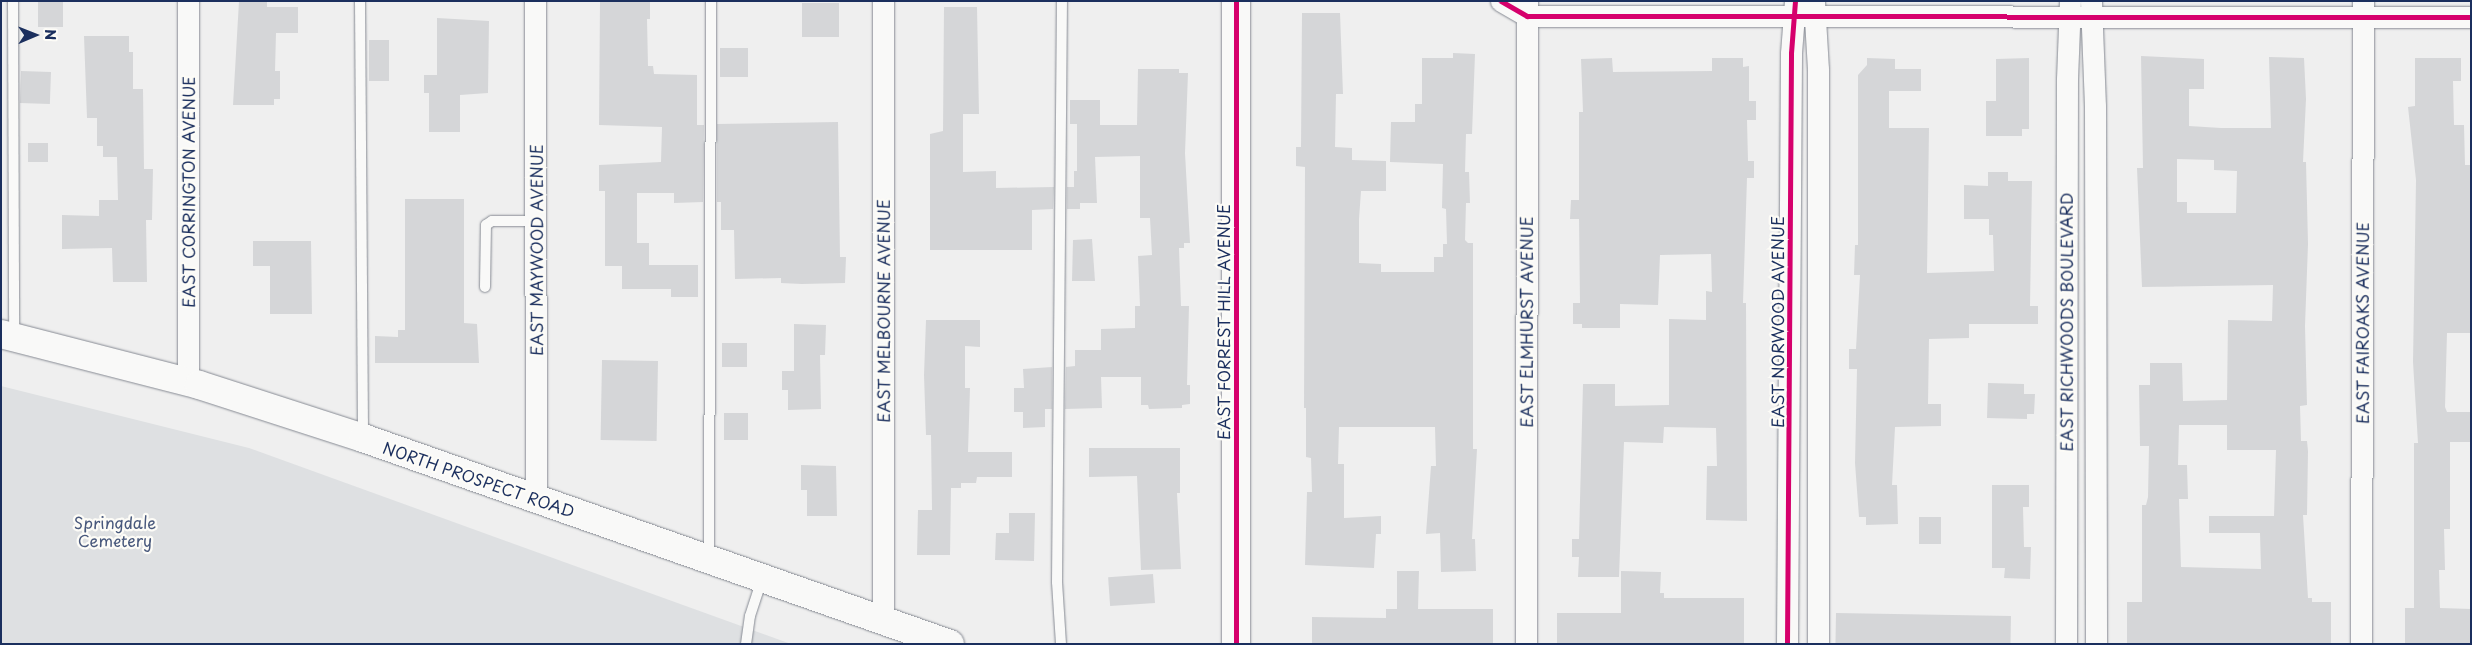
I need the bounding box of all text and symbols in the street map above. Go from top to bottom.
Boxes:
north arrow [10,10,60,60]
text: N [40,29,61,40]
street label: EAST CORRINGTON AVENUE [178,77,198,307]
street label: EAST MAYWOOD AVENUE [526,144,546,356]
street label: EAST RICHWOODS BOULEVARD [2056,193,2076,451]
street label: EAST MELBOURNE AVENUE [873,199,893,423]
street label: EAST FORREST HILL AVENUE [1213,204,1233,440]
street label: EAST NORWOOD AVENUE [1767,216,1787,428]
street label: EAST ELMHURST AVENUE [1516,217,1536,427]
street label: EAST FAIROAKS AVENUE [2352,222,2372,424]
street label: NORTH PROSPECT ROAD [379,437,579,521]
park label: Springdale Cemetery [74,512,156,550]

